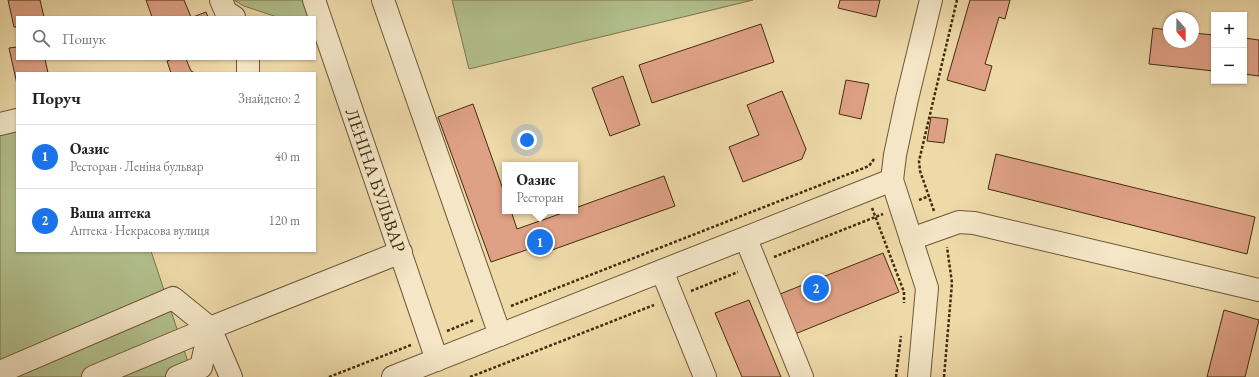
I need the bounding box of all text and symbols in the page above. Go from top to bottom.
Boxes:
north arrow [1163,12,1199,48]
map controls [1211,12,1247,84]
button: + [1211,12,1247,48]
search box [16,16,316,60]
icon: search [30,27,52,49]
text: Пошук [62,29,106,48]
button: − [1211,48,1247,84]
text: Поруч [32,87,81,109]
text: Знайдено: 2 [238,90,300,107]
street label: ЛЕНІНА БУЛЬВАР [341,105,411,255]
your location [517,130,537,150]
text: Оазис [70,139,109,158]
text: 1 [42,148,48,165]
text: 40 m [275,148,300,165]
text: Ресторан · Леніна бульвар [70,158,204,175]
popup [502,162,578,214]
text: Оазис [517,170,556,189]
text: Ресторан [517,189,563,206]
text: Ваша аптека [70,203,151,222]
text: 2 [42,212,48,229]
text: 120 m [269,212,300,229]
text: Аптека · Некрасова вулиця [70,222,210,239]
pin: 1 [527,227,553,257]
pin: 2 [803,273,829,303]

